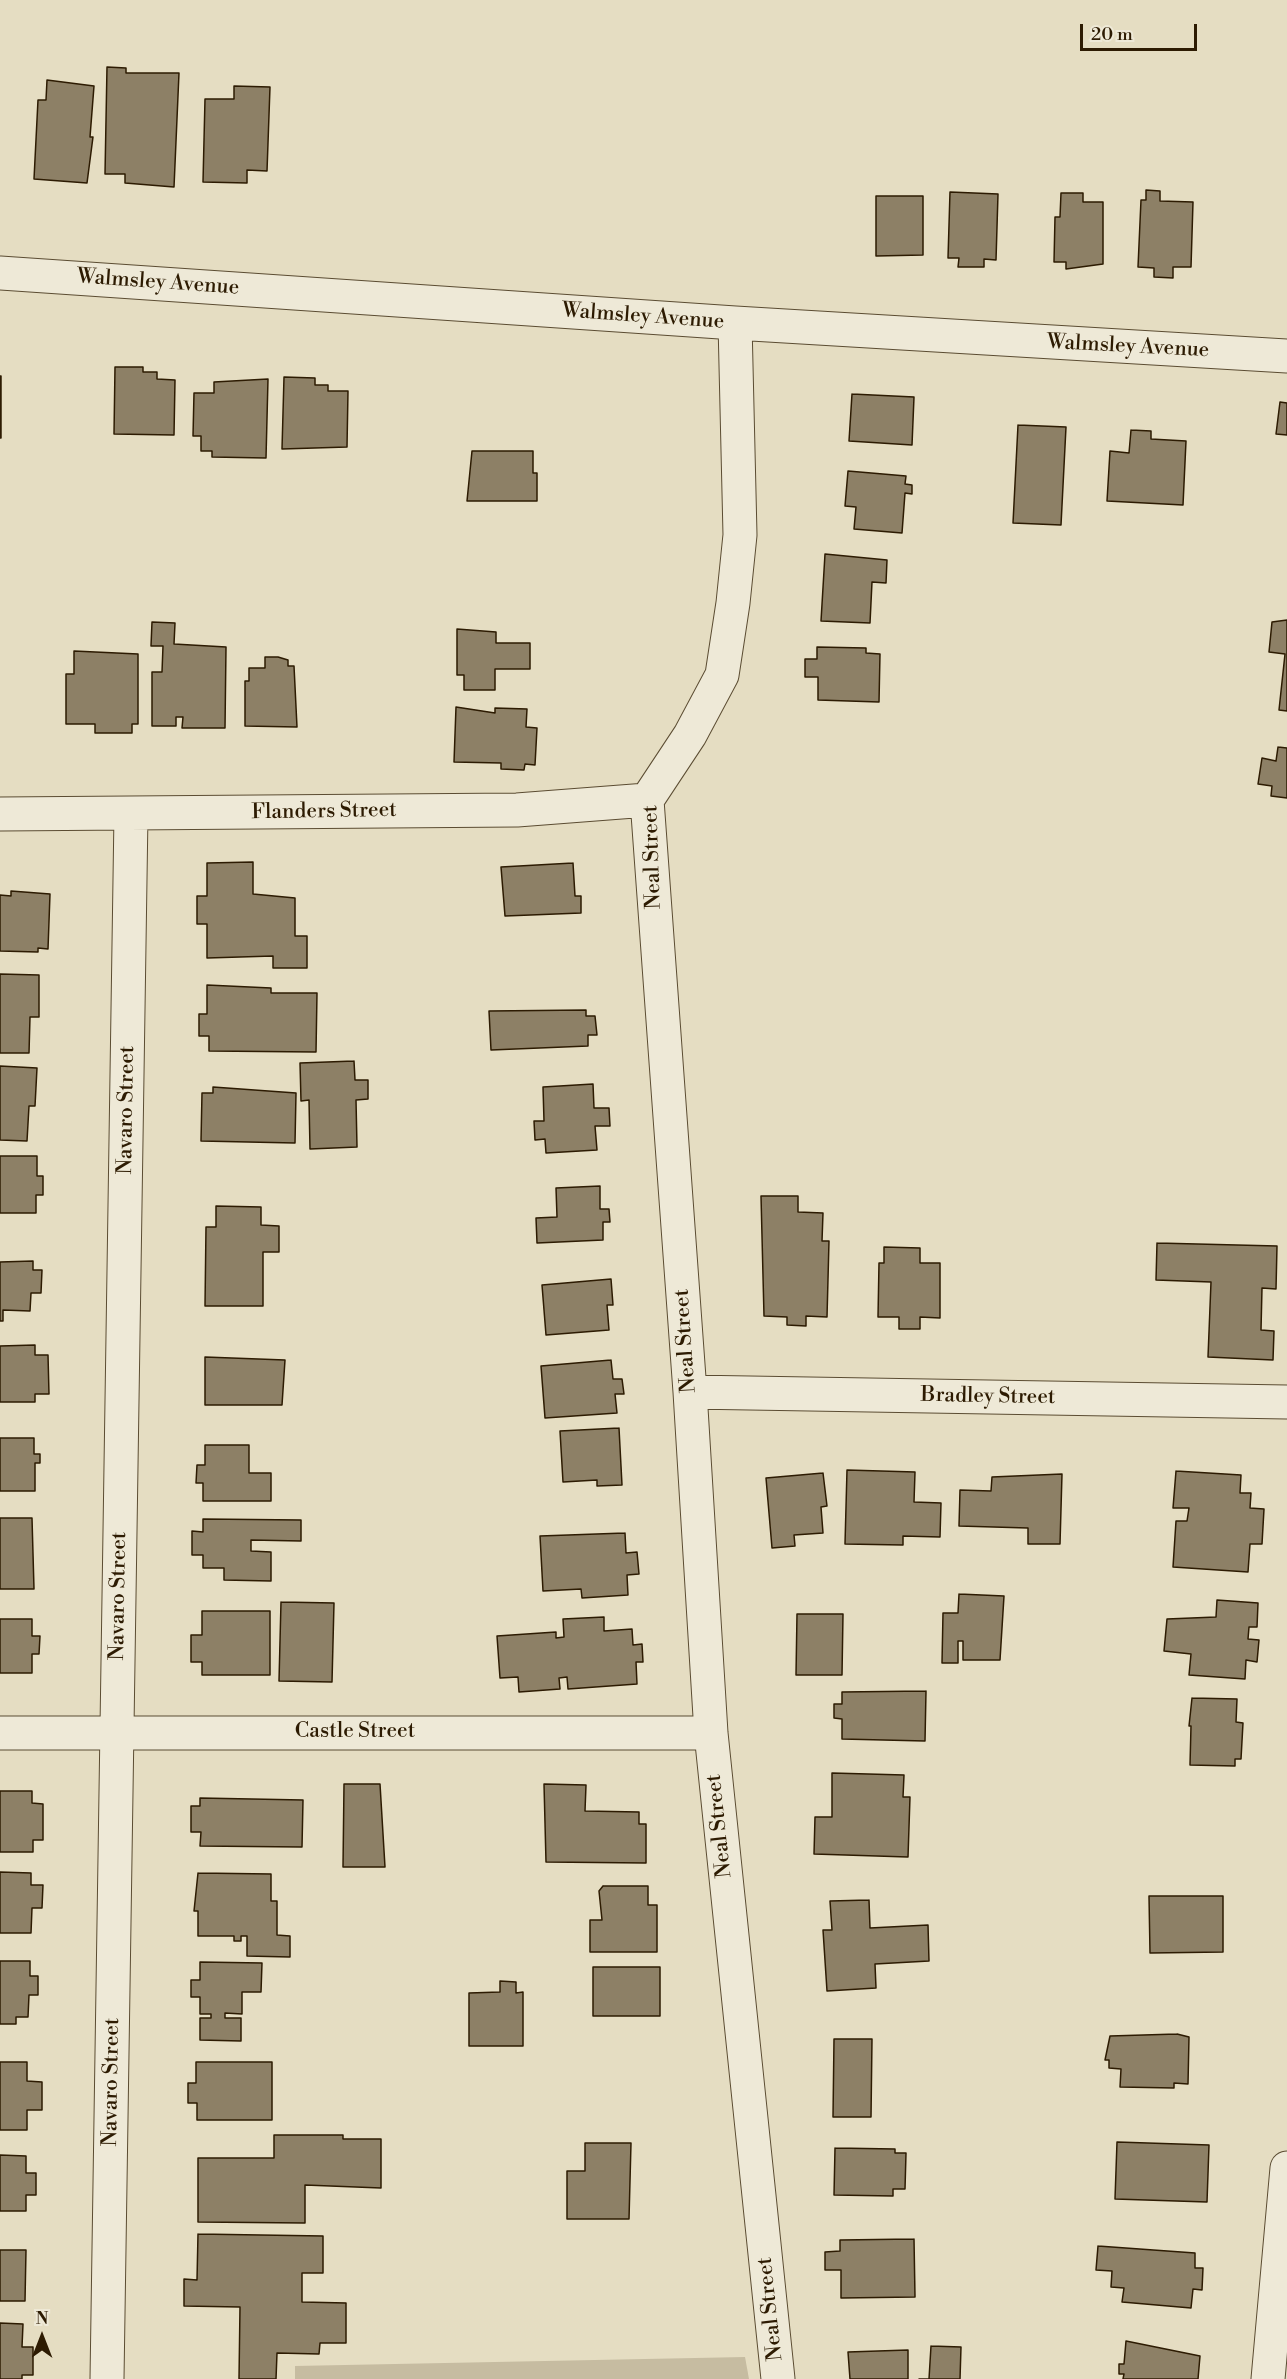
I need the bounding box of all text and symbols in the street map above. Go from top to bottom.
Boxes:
scale bar [1083,12,1200,50]
text: 20 m [1091,23,1133,46]
street label: Walmsley Avenue [76,265,240,301]
street label: Walmsley Avenue [561,299,725,335]
street label: Walmsley Avenue [1046,330,1210,364]
street label: Flanders Street [251,798,397,826]
street label: Neal Street [639,805,667,909]
street label: Navaro Street [113,1045,141,1175]
street label: Neal Street [670,1288,702,1394]
street label: Bradley Street [920,1383,1056,1411]
street label: Navaro Street [105,1531,133,1661]
street label: Castle Street [295,1719,415,1745]
street label: Neal Street [702,1773,738,1879]
street label: Navaro Street [98,2017,126,2147]
street label: Neal Street [753,2256,789,2362]
north arrow [12,2307,72,2367]
text: N [36,2309,48,2329]

